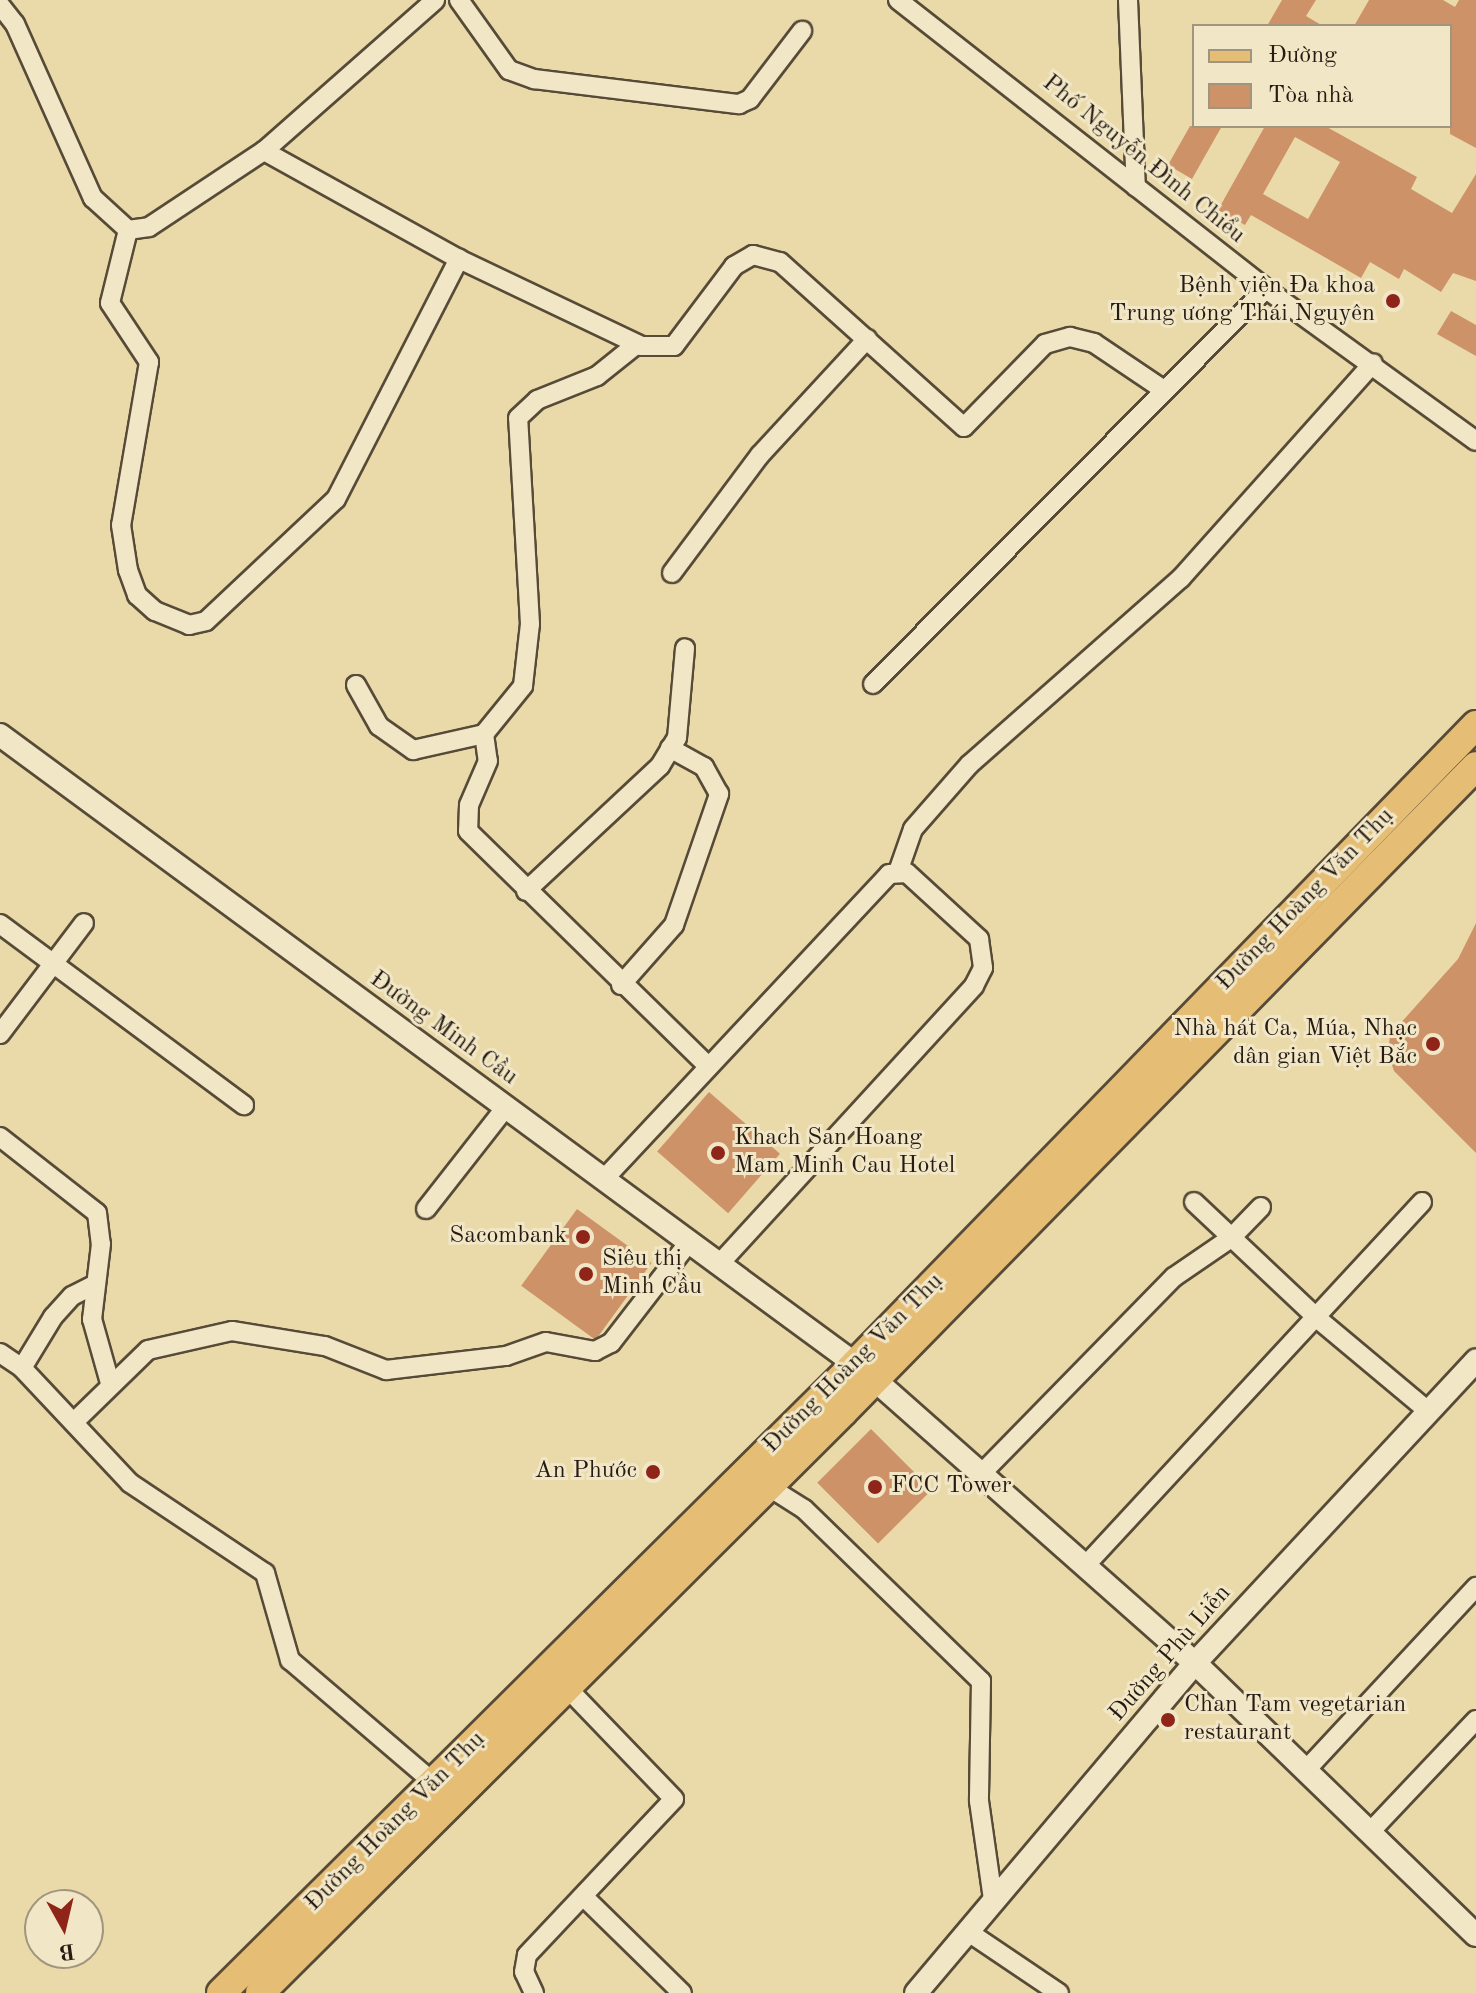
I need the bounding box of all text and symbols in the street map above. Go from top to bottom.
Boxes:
legend [1192,24,1452,128]
text: Đường [1268,44,1337,68]
street label: Phố Nguyễn Đình Chiểu [1036,69,1250,251]
text: Tòa nhà [1268,84,1354,108]
place label: Bệnh viện Đa khoa Trung ương Thái Nguyên [1109,273,1375,329]
marker: Bệnh viện Đa khoa Trung ương Thái Nguyên [1382,290,1404,312]
street label: Đường Hoàng Văn Thụ [1211,803,1401,997]
street label: Đường Minh Cầu [363,966,523,1092]
place label: Nhà hát Ca, Múa, Nhạc dân gian Việt Bắc [1173,1016,1417,1072]
marker: Nhà hát Ca, Múa, Nhạc dân gian Việt Bắc [1424,1035,1442,1053]
place label: Khach San Hoang Mam Minh Cau Hotel [734,1125,955,1181]
marker: Khach San Hoang Mam Minh Cau Hotel [709,1144,727,1162]
place label: Sacombank [449,1223,567,1251]
marker: Sacombank [574,1228,592,1246]
place label: Siêu thị Minh Cầu [602,1246,702,1302]
marker: Siêu thị Minh Cầu [577,1265,595,1283]
street label: Đường Hoàng Văn Thụ [758,1268,950,1460]
place label: An Phước [534,1458,637,1486]
marker: An Phước [644,1463,662,1481]
place label: FCC Tower [891,1473,1011,1501]
marker: FCC Tower [866,1478,884,1496]
street label: Đường Phù Liễn [1104,1580,1238,1728]
place label: Chan Tam vegetarian restaurant [1184,1692,1406,1748]
marker: Chan Tam vegetarian restaurant [1159,1711,1177,1729]
street label: Đường Hoàng Văn Thụ [300,1726,492,1918]
north arrow [24,1889,104,1969]
text: B [58,1939,76,1963]

